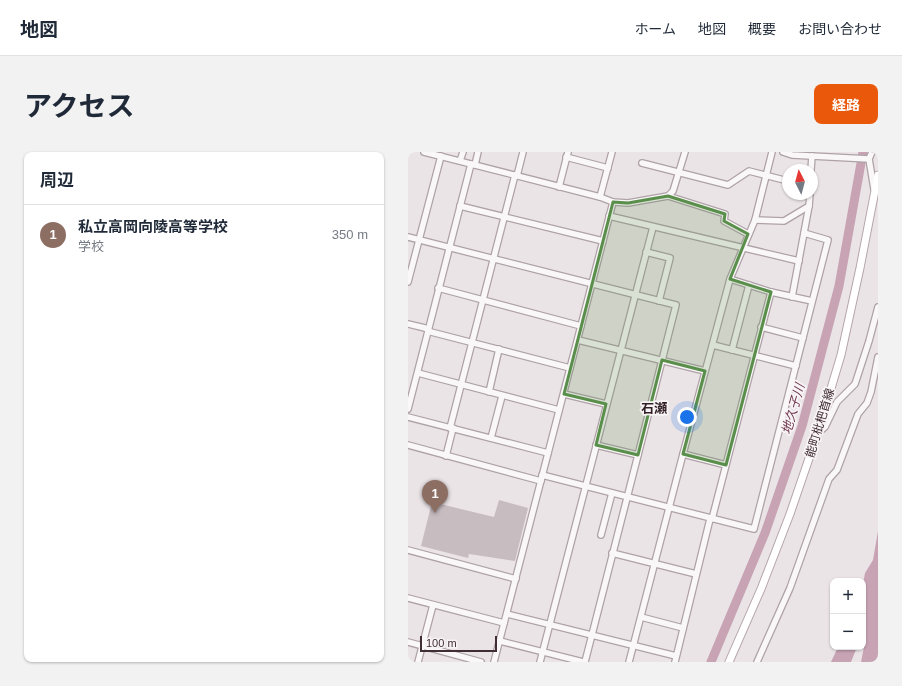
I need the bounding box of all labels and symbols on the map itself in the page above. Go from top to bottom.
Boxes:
north arrow [782,164,818,200]
water label: 地久子川 [779,380,808,436]
street label: 能町枇杷首線 [803,387,837,459]
district label: 石瀬 [641,401,668,416]
your location [677,407,697,427]
pin: 1 [422,480,448,513]
scale bar [420,634,497,653]

